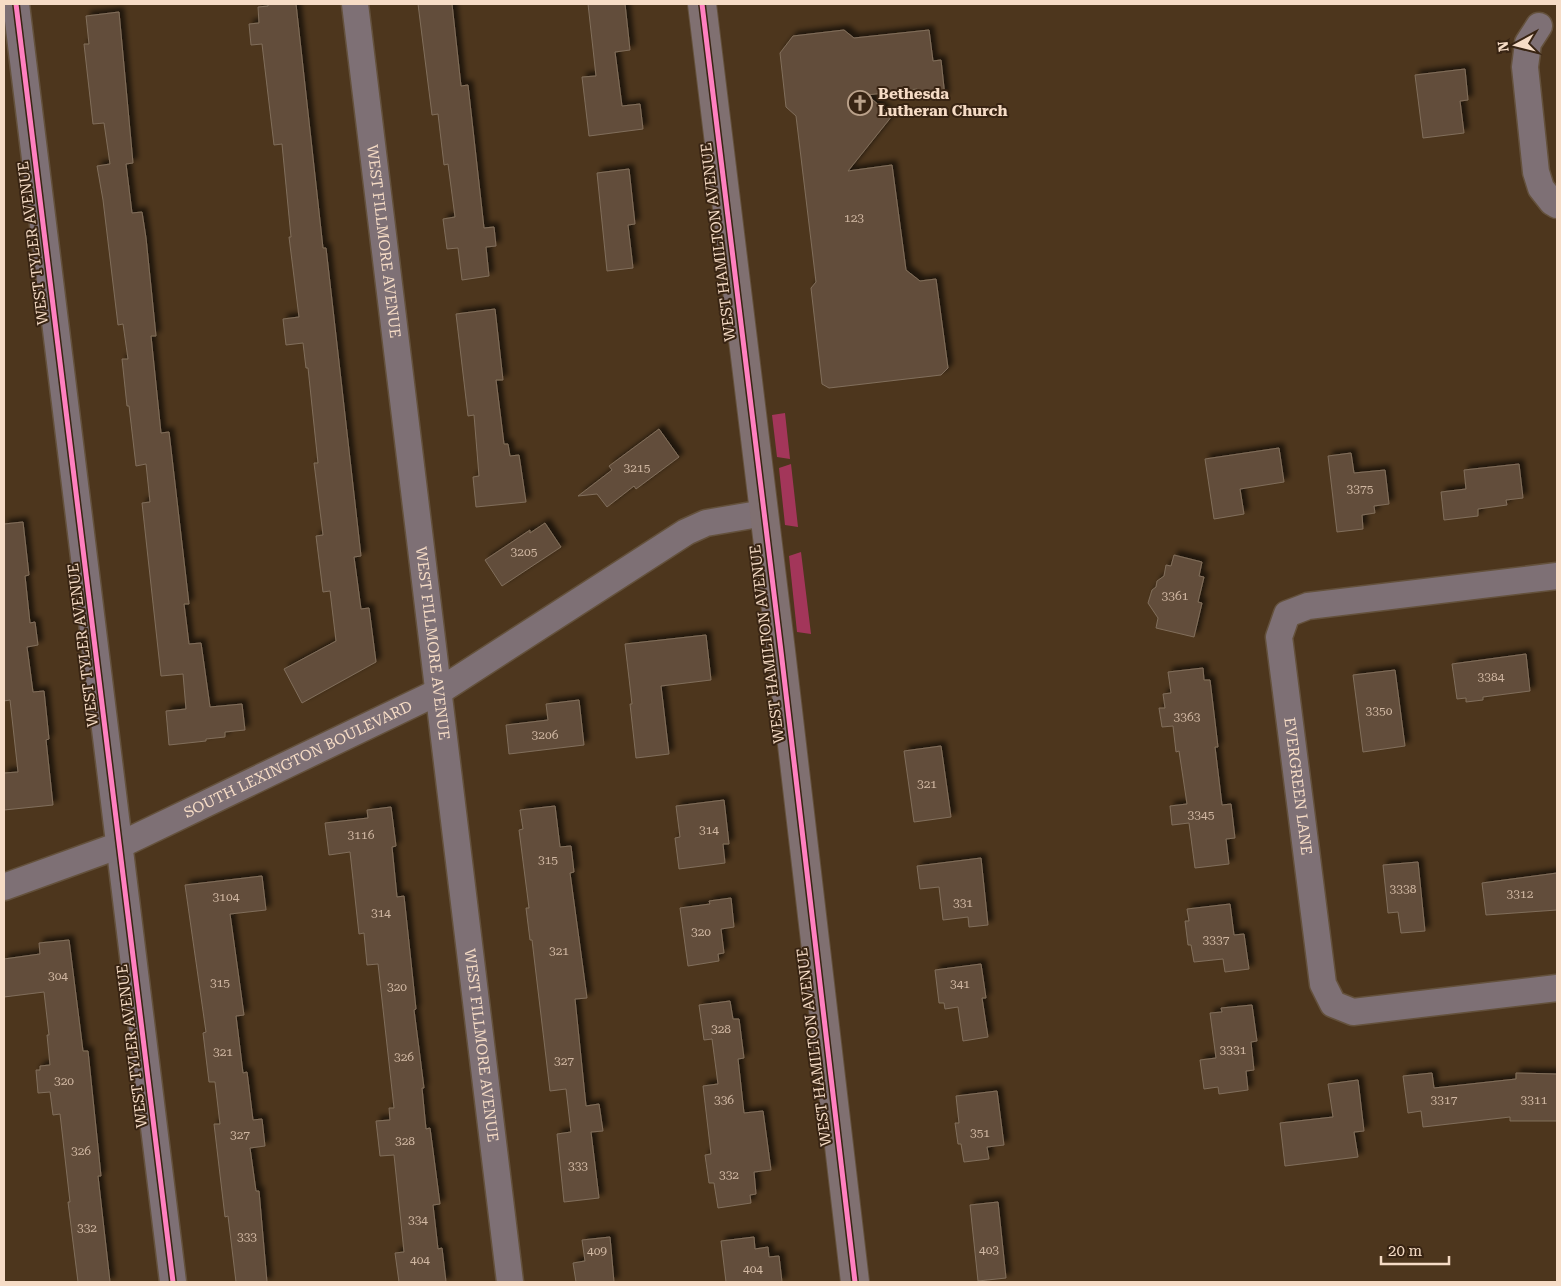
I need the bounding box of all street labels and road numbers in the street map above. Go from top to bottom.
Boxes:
street label: WEST HAMILTON AVENUE [697,142,739,342]
street label: WEST FILLMORE AVENUE [363,144,404,339]
street label: WEST TYLER AVENUE [14,160,52,326]
street label: WEST HAMILTON AVENUE [746,544,788,744]
street label: WEST FILLMORE AVENUE [412,546,453,741]
street label: WEST TYLER AVENUE [64,562,102,728]
street label: SOUTH LEXINGTON BOULEVARD [181,697,415,822]
street label: EVERGREEN LANE [1280,716,1316,856]
street label: WEST HAMILTON AVENUE [793,947,835,1147]
street label: WEST FILLMORE AVENUE [461,948,502,1143]
street label: WEST TYLER AVENUE [113,963,151,1129]

